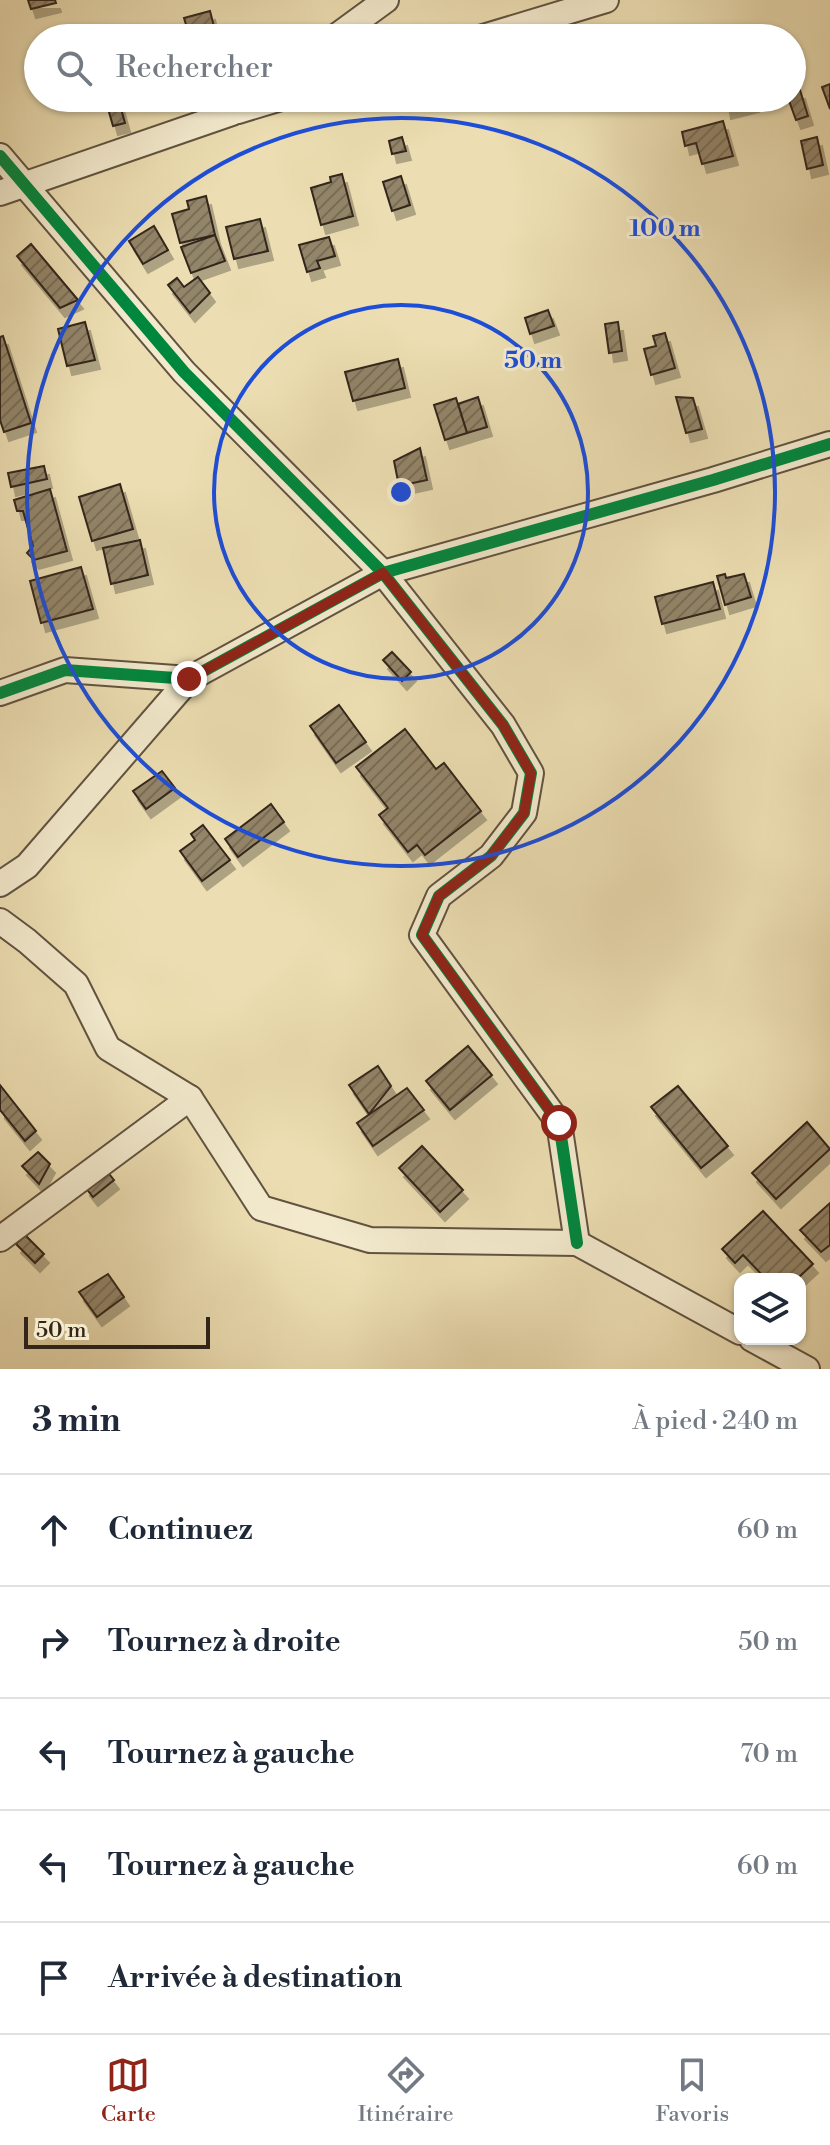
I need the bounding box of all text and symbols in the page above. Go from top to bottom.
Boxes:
search box [24,24,806,112]
icon: search [52,46,96,90]
text: Rechercher [116,49,273,87]
text: 100 m [629,214,701,244]
text: 50 m [504,346,562,376]
centre of rings [387,478,415,506]
route end [171,661,207,697]
route start [541,1105,577,1141]
map controls [734,1273,806,1345]
button: layers [734,1273,806,1345]
scale bar [24,1313,210,1349]
text: 50 m [36,1317,87,1344]
text: 3 min [32,1400,121,1442]
text: À pied · 240 m [632,1405,798,1437]
icon: ahead [32,1508,76,1552]
text: Continuez [108,1511,253,1549]
text: 60 m [737,1514,798,1546]
icon: right [32,1620,76,1664]
text: Tournez à droite [108,1623,341,1661]
text: 50 m [738,1626,798,1658]
icon: left [32,1732,76,1776]
text: Tournez à gauche [108,1735,355,1773]
text: 70 m [740,1738,798,1770]
icon: left [32,1844,76,1888]
text: Tournez à gauche [108,1847,355,1885]
text: 60 m [737,1850,798,1882]
icon: arrive [32,1956,76,2000]
text: Arrivée à destination [108,1959,402,1997]
tab: Carte [101,2053,156,2128]
tab: Itinéraire [358,2053,454,2128]
tab: Favoris [655,2053,729,2128]

